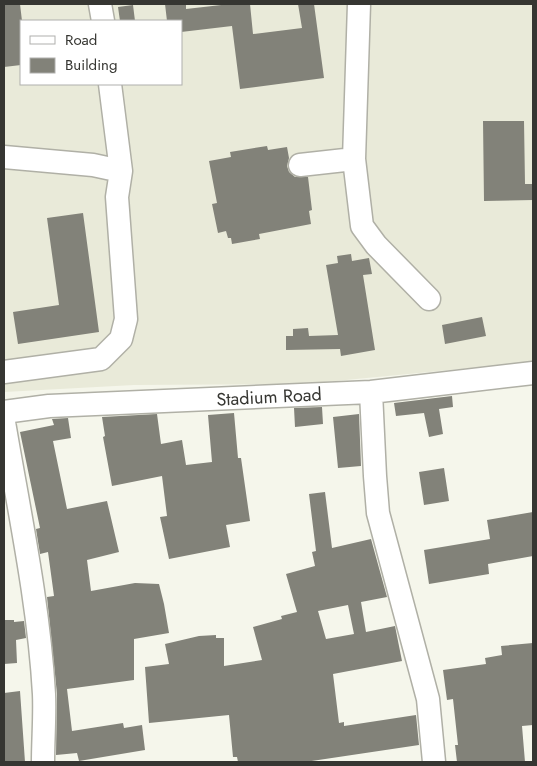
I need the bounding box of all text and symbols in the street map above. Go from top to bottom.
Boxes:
legend [20,20,182,85]
text: Road [65,29,97,51]
text: Building [65,54,117,76]
street label: Stadium Road [216,381,322,413]

